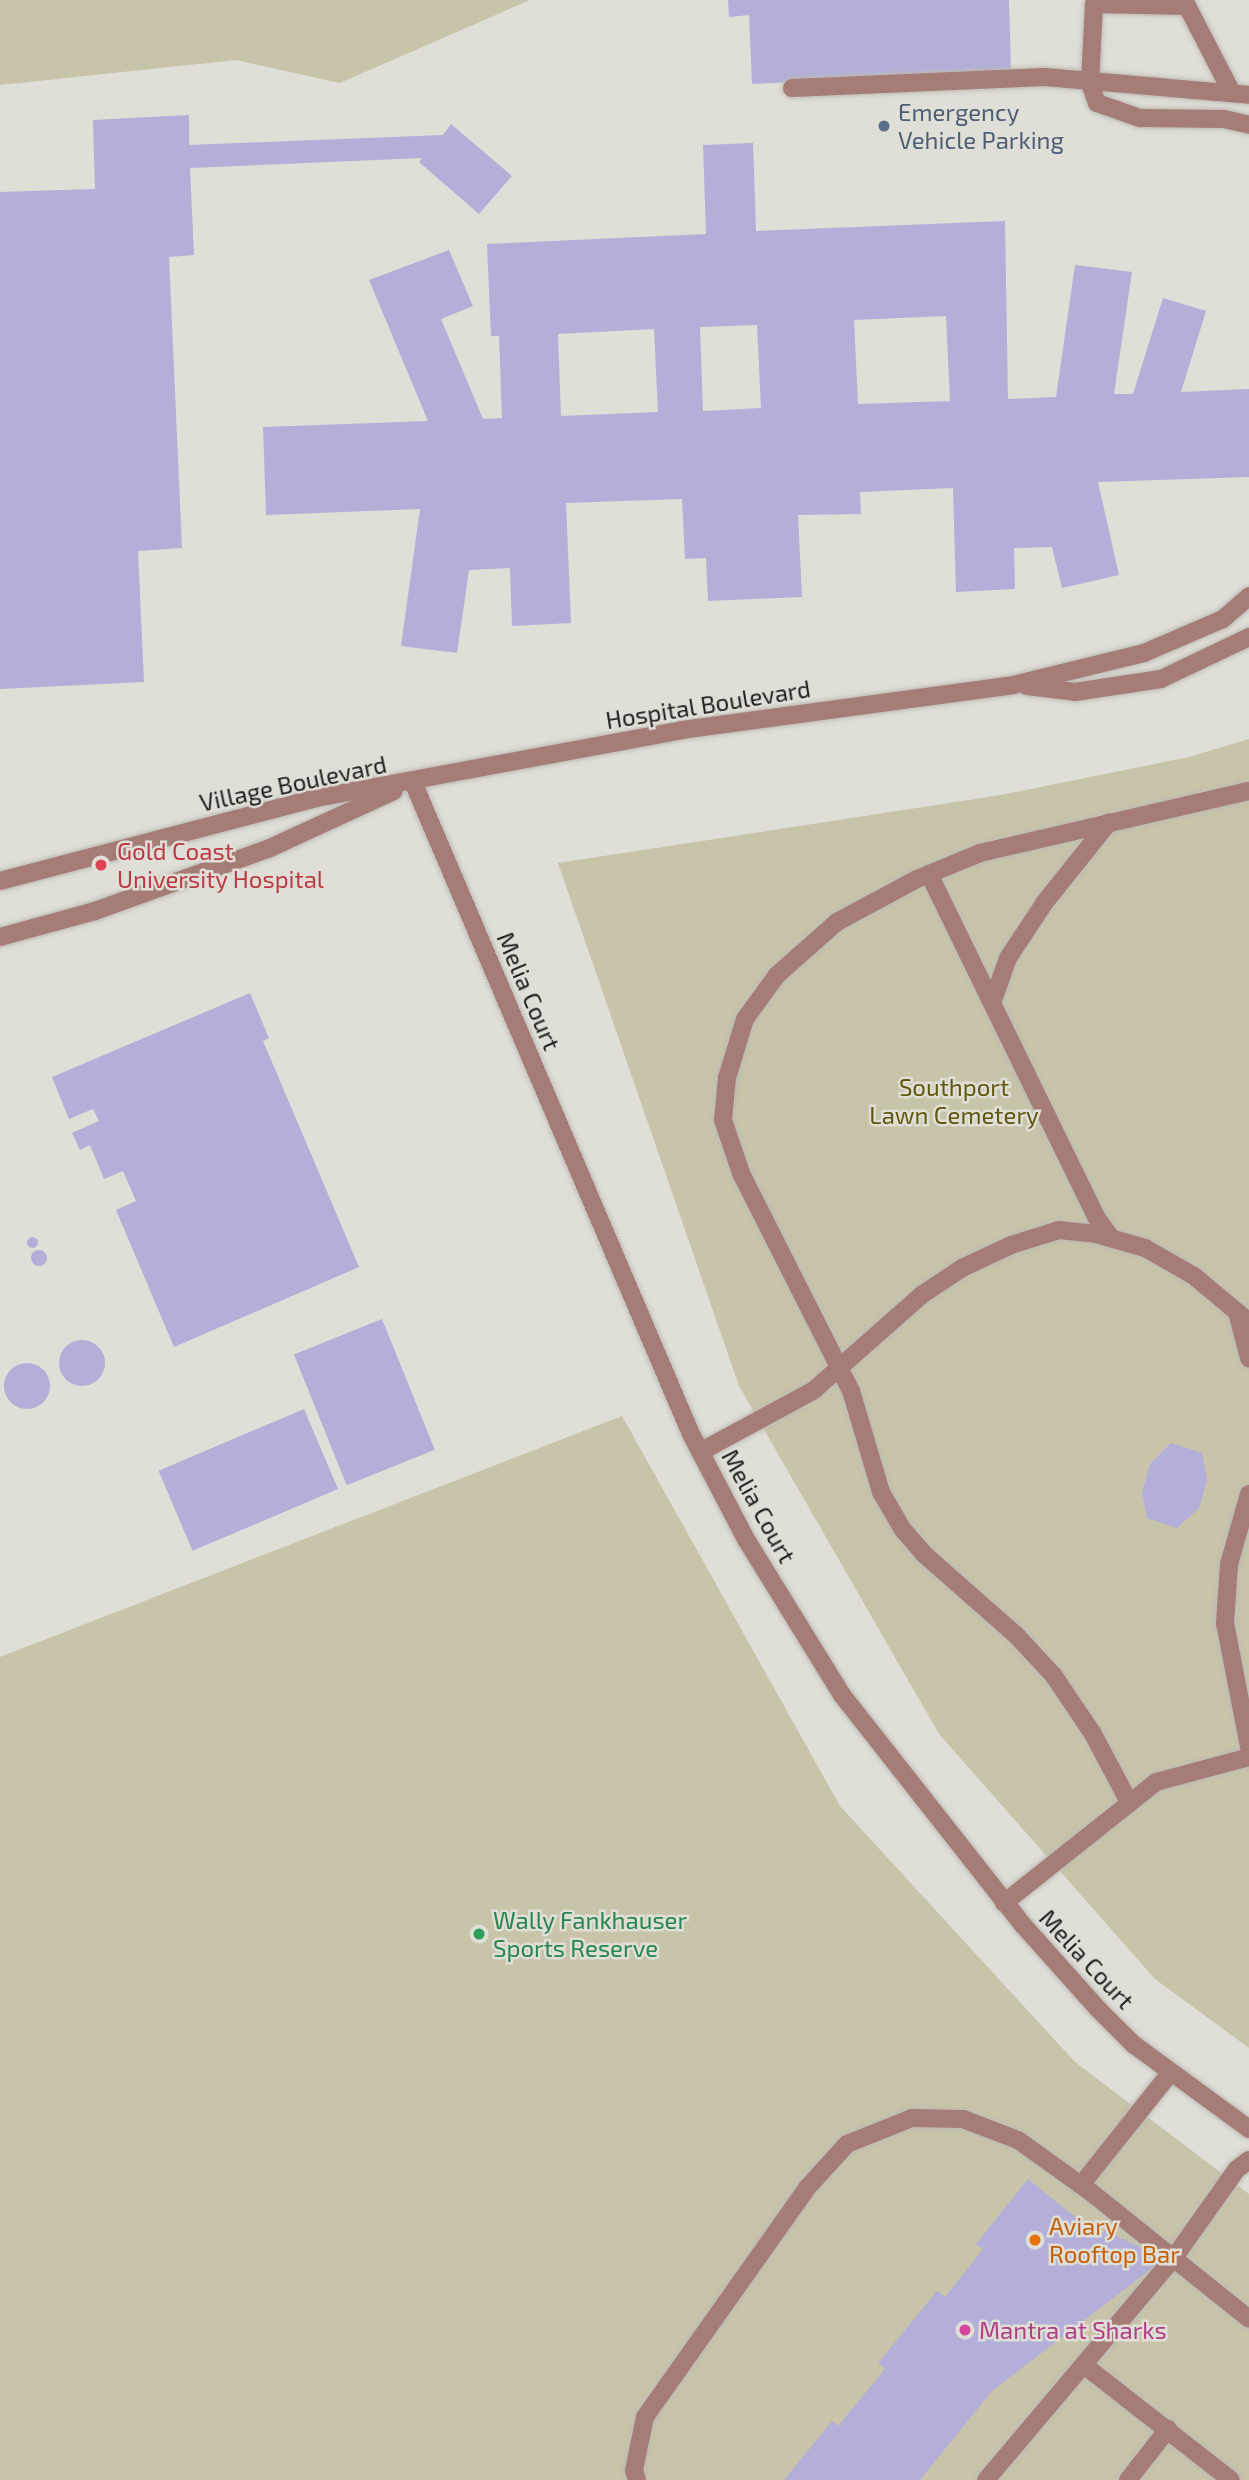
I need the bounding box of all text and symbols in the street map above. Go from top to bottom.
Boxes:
place label: Emergency Vehicle Parking [898,98,1064,154]
marker: Emergency Vehicle Parking [876,118,892,134]
street label: Hospital Boulevard [603,674,813,734]
street label: Village Boulevard [197,749,389,817]
place label: Gold Coast University Hospital [117,837,324,893]
marker: Gold Coast University Hospital [91,855,111,875]
street label: Melia Court [491,928,567,1054]
park label: Southport Lawn Cemetery [869,1073,1039,1129]
street label: Melia Court [716,1444,802,1568]
street label: Melia Court [1034,1903,1140,2015]
place label: Wally Fankhauser Sports Reserve [493,1906,688,1962]
marker: Wally Fankhauser Sports Reserve [471,1926,487,1942]
place label: Aviary Rooftop Bar [1049,2212,1180,2268]
marker: Aviary Rooftop Bar [1027,2232,1043,2248]
place label: Mantra at Sharks [979,2316,1167,2344]
marker: Mantra at Sharks [957,2322,973,2338]

